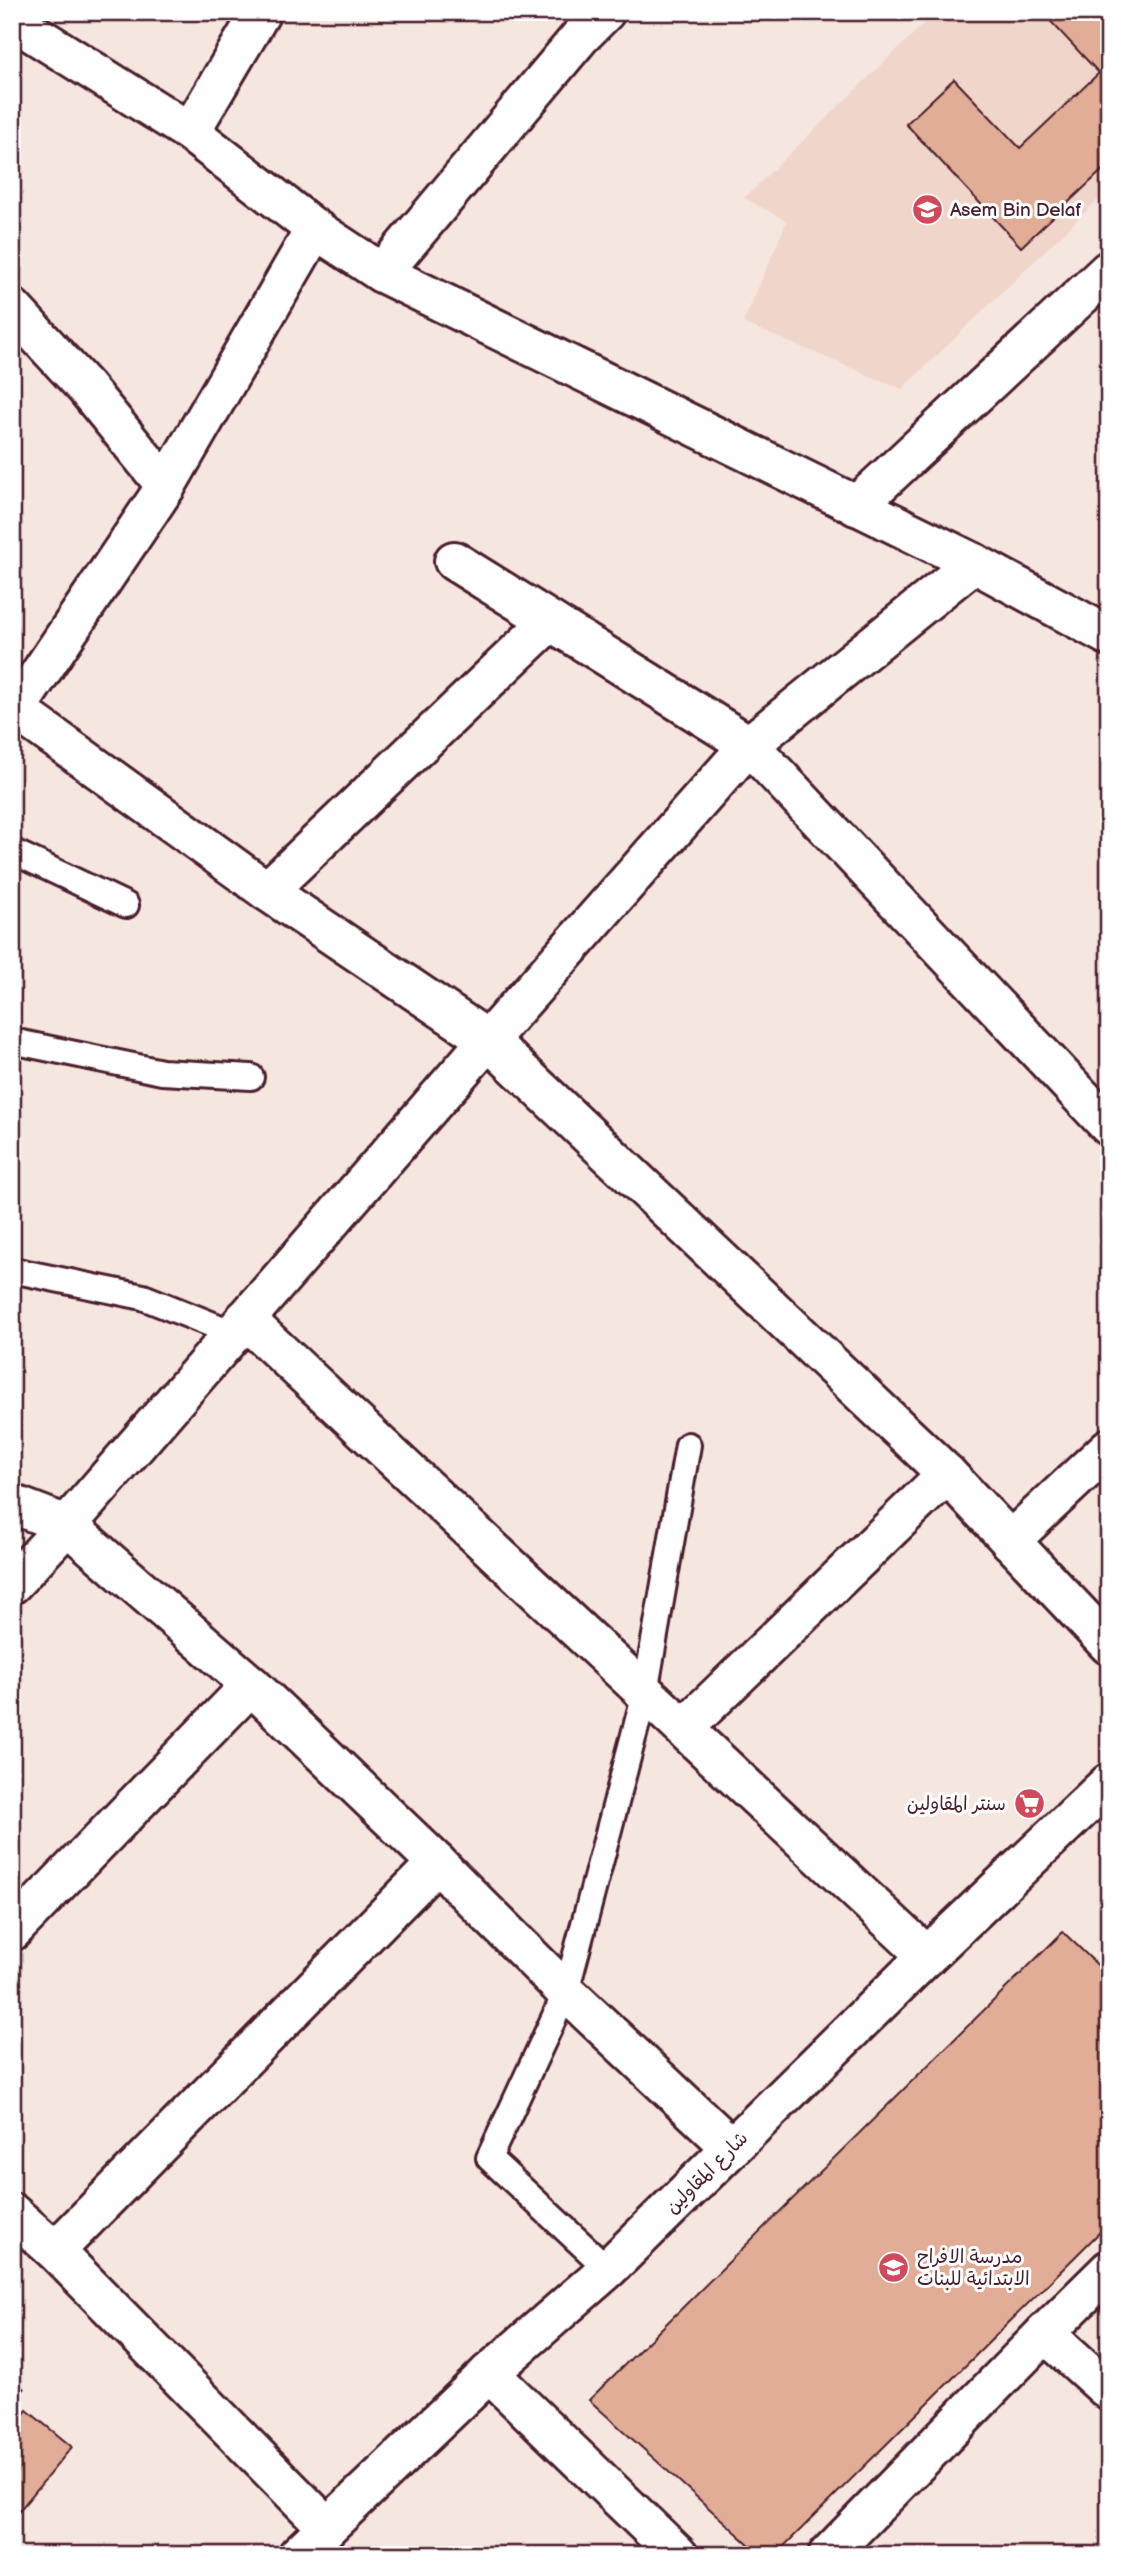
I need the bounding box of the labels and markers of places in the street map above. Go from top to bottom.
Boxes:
school or university icon: Asem Bin Delaf [910,192,944,226]
place label: Asem Bin Delaf [950,199,1081,222]
supermarket icon: سنتر المقاولين [1012,1786,1046,1820]
place label: سنتر المقاولين [907,1793,1006,1816]
place label: مدرسة اﻻفراح اﻻبتدائية للبنات [917,2246,1030,2291]
school or university icon: مدرسة اﻻفراح اﻻبتدائية للبنات [877,2250,911,2284]

